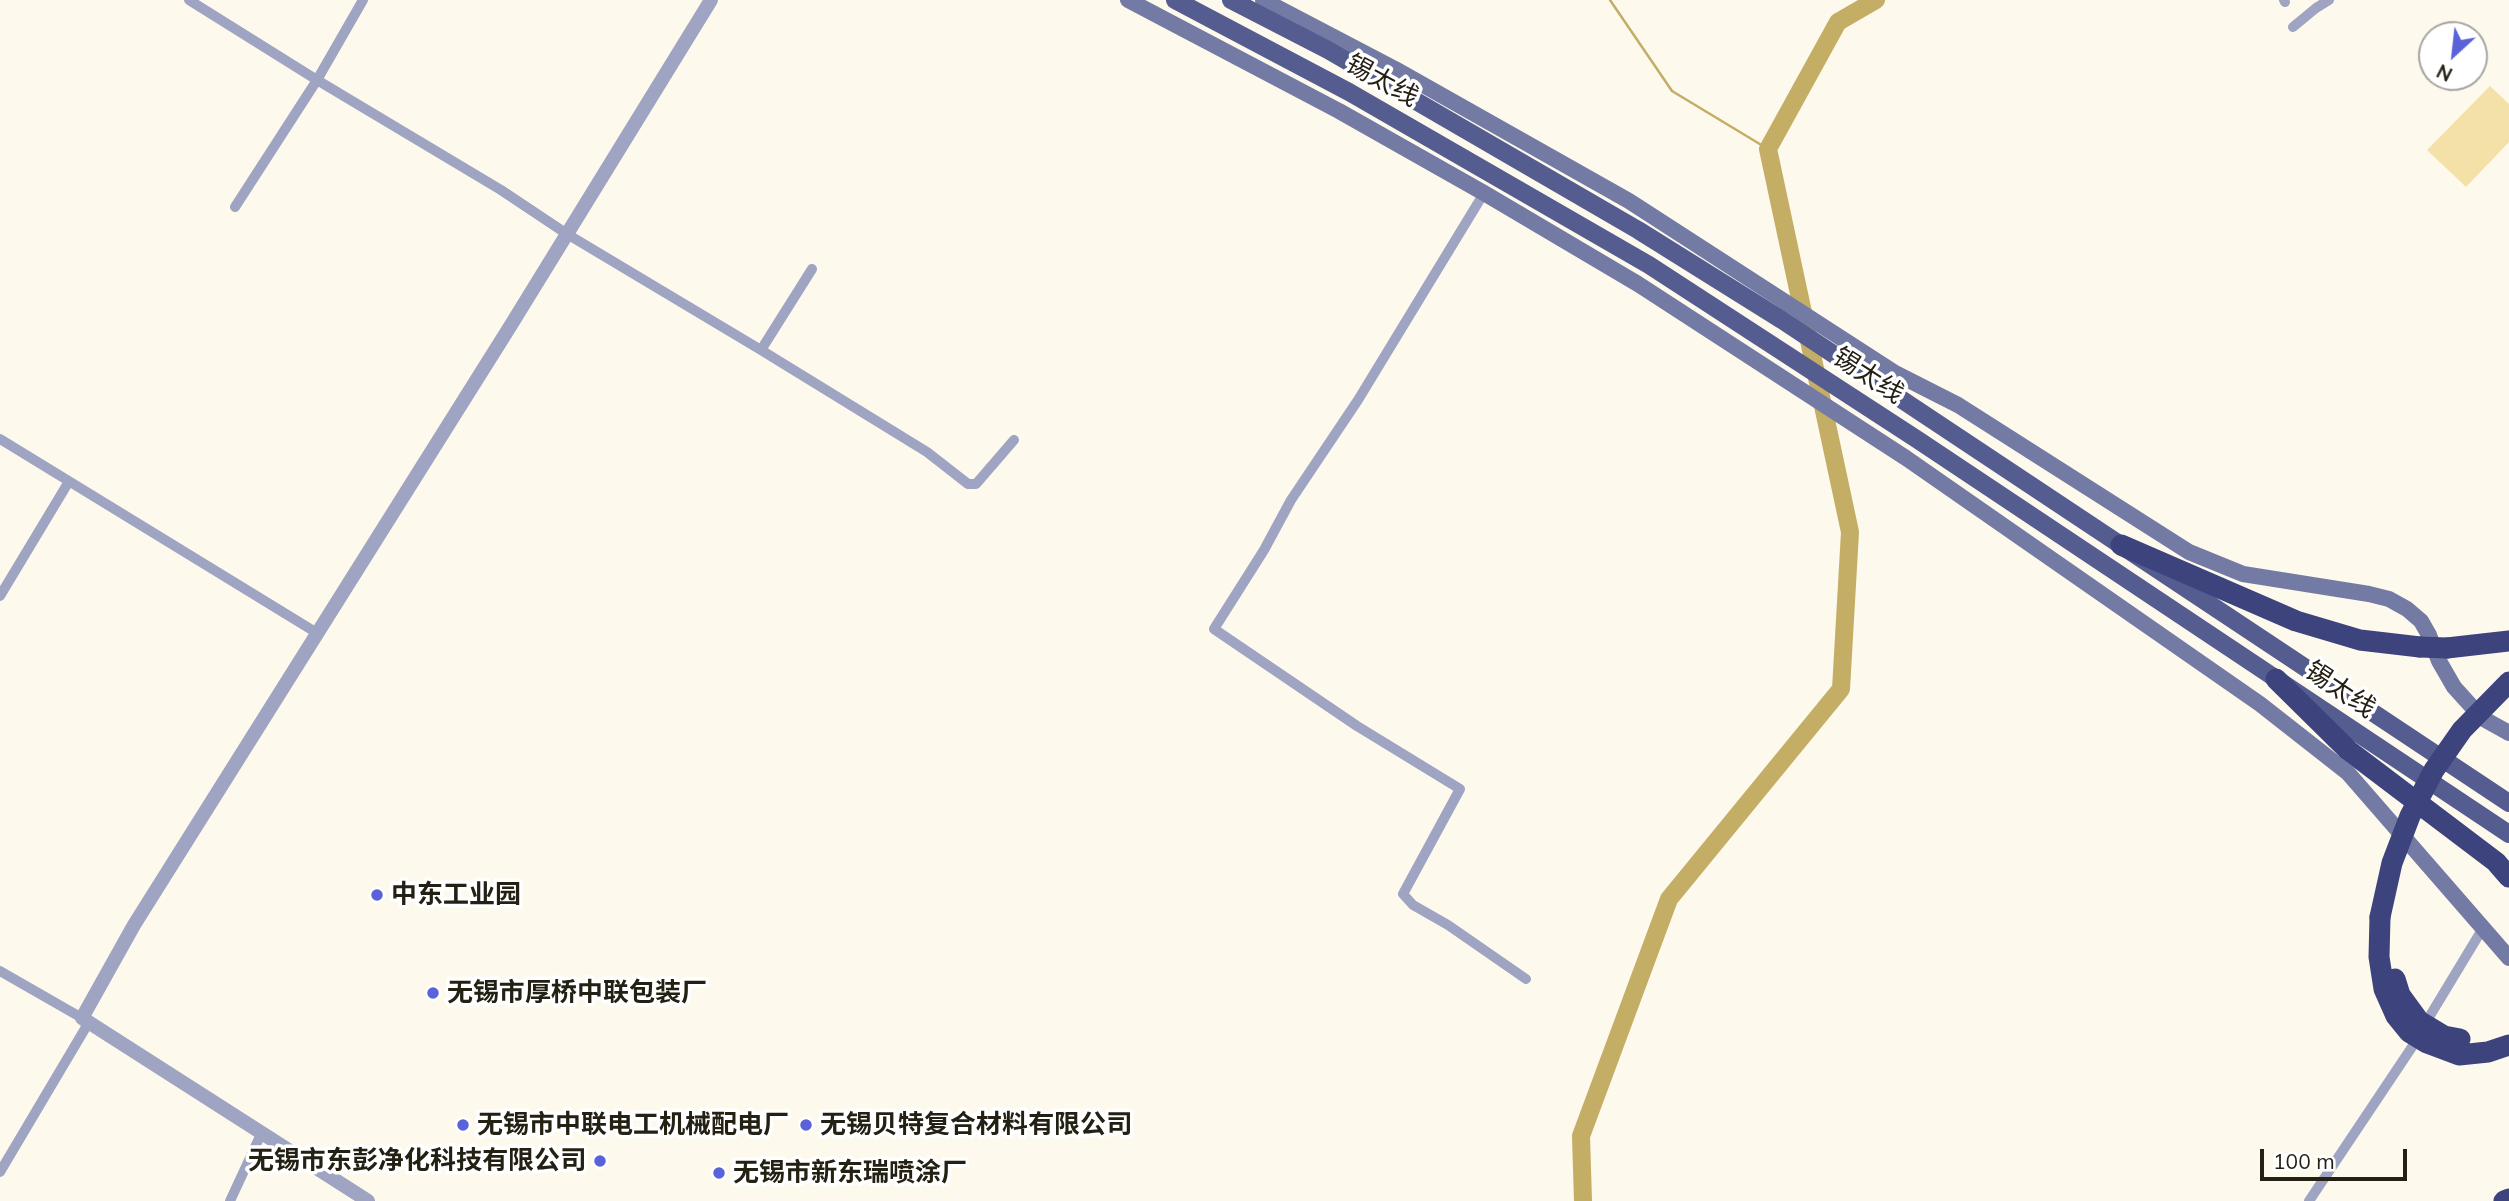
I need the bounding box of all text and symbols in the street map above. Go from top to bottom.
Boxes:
north arrow [2418,21,2488,91]
street label: 锡太线 [1340,48,1424,114]
text: N [2433,59,2456,87]
street label: 锡太线 [1827,342,1909,410]
street label: 锡太线 [2299,655,2381,725]
place label: 中东工业园 [391,879,521,911]
marker: 中东工业园 [369,887,385,903]
place label: 无锡市厚桥中联包装厂 [447,977,707,1009]
marker: 无锡市厚桥中联包装厂 [425,985,441,1001]
place label: 无锡市中联电工机械配电厂 [477,1109,789,1141]
place label: 无锡贝特复合材料有限公司 [820,1109,1132,1141]
marker: 无锡市中联电工机械配电厂 [455,1117,471,1133]
marker: 无锡贝特复合材料有限公司 [798,1117,814,1133]
scale bar [2264,1134,2411,1178]
place label: 无锡市东彭净化科技有限公司 [248,1145,586,1177]
text: 100 m [2273,1148,2335,1174]
marker: 无锡市东彭净化科技有限公司 [592,1153,608,1169]
place label: 无锡市新东瑞喷涂厂 [733,1157,967,1189]
marker: 无锡市新东瑞喷涂厂 [711,1165,727,1181]

